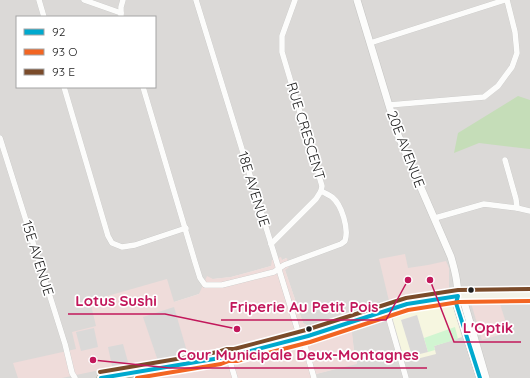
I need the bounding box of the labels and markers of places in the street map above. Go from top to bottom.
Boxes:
unlabelled marker [466,285,476,295]
callout: Lotus Sushi [68,287,165,314]
callout: Friperie Au Petit Pois [221,293,386,320]
callout: L'Optik [454,315,521,342]
unlabelled marker [304,324,314,334]
callout: Cour Municipale Deux-Montagnes [170,341,427,368]

